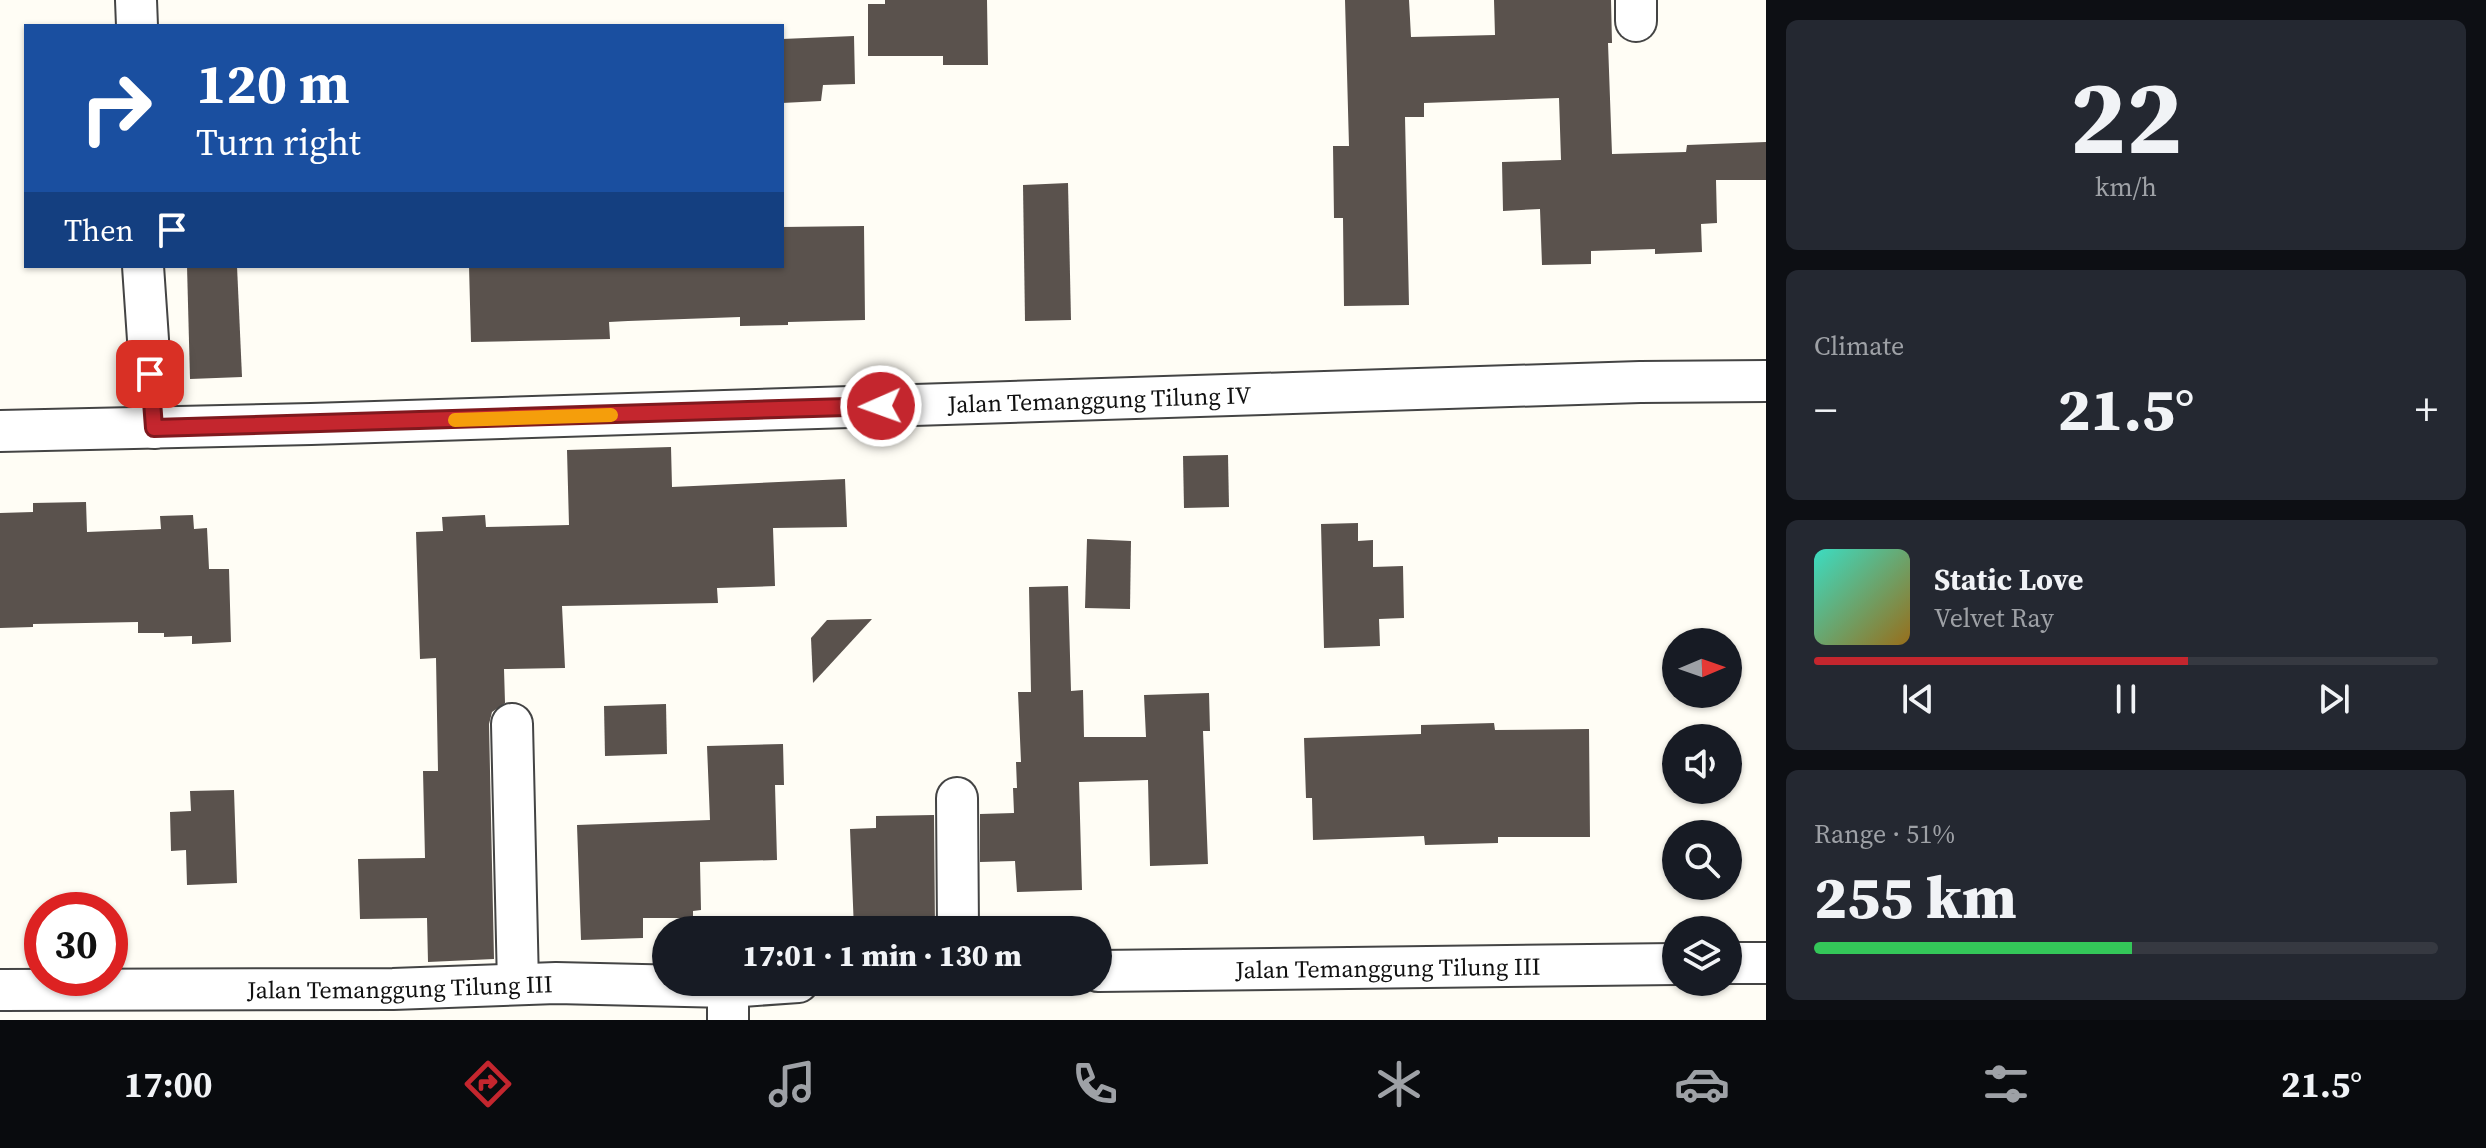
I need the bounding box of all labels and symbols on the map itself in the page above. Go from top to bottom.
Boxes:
pin [116,340,184,408]
position arrow [839,364,923,448]
street label: Jalan Temanggung Tilung IV [946,378,1252,420]
north arrow [1662,628,1742,708]
speed limit sign: 30 [24,892,128,996]
street label: Jalan Temanggung Tilung III [1234,949,1541,986]
street label: Jalan Temanggung Tilung III [246,967,553,1006]

